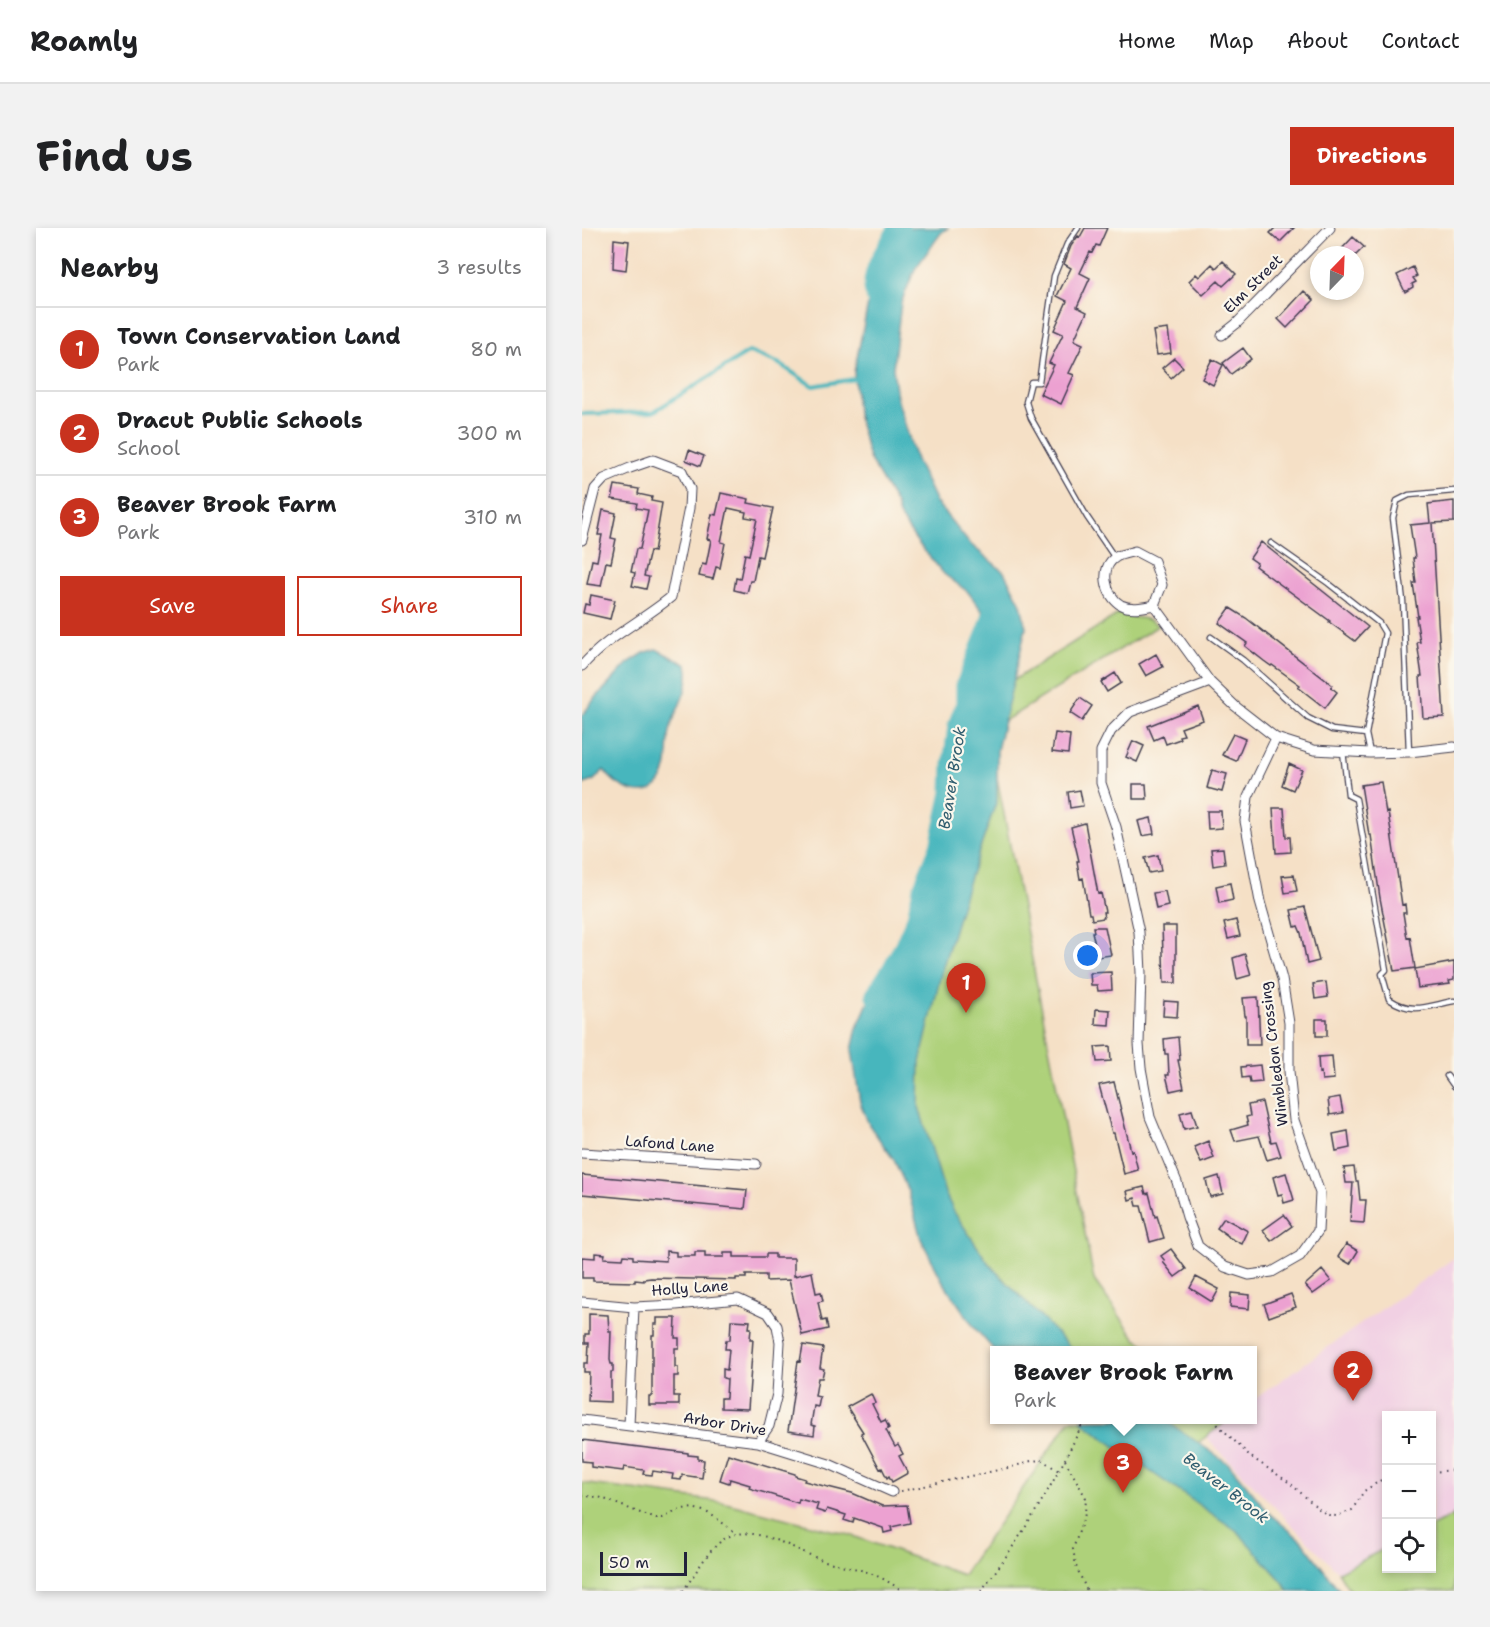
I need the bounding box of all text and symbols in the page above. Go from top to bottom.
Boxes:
text: Roamly [30,22,138,60]
text: Home [1118,27,1176,55]
text: Map [1209,27,1254,55]
text: About [1287,27,1348,55]
text: Contact [1381,27,1460,55]
button: Directions [1290,127,1454,185]
text: Find us [36,128,193,184]
north arrow [1310,246,1364,300]
text: Nearby [60,250,159,285]
street label: Elm Street [1219,250,1287,318]
text: 3 results [436,254,522,280]
text: Town Conservation Land [117,322,401,351]
text: 1 [75,336,84,362]
text: 80 m [470,336,522,362]
text: Park [117,351,160,377]
text: Dracut Public Schools [117,406,363,435]
text: 2 [73,420,87,446]
text: 300 m [456,420,522,446]
text: School [117,435,180,461]
text: Beaver Brook Farm [117,490,336,519]
text: 3 [73,504,87,530]
text: 310 m [463,504,522,530]
text: Park [117,519,160,545]
button: Save [60,576,285,636]
button: Share [297,576,522,636]
water label: Beaver Brook [934,725,970,831]
your location [1073,941,1102,970]
pin: 1 [946,964,986,1013]
street label: Wimbledon Crossing [1255,980,1293,1128]
street label: Lafond Lane [624,1131,716,1157]
street label: Holly Lane [651,1275,729,1301]
popup [990,1346,1257,1424]
pin: 2 [1334,1352,1372,1401]
text: Beaver Brook Farm [1014,1358,1233,1387]
text: Park [1014,1387,1057,1413]
street label: Arbor Drive [682,1408,768,1440]
map controls [1382,1411,1436,1573]
button: + [1382,1411,1436,1465]
pin: 3 [1104,1444,1142,1493]
water label: Beaver Brook [1179,1448,1273,1528]
button: − [1382,1465,1436,1519]
button: locate [1382,1519,1436,1573]
scale bar [600,1549,687,1576]
text: 50 m [609,1552,649,1573]

